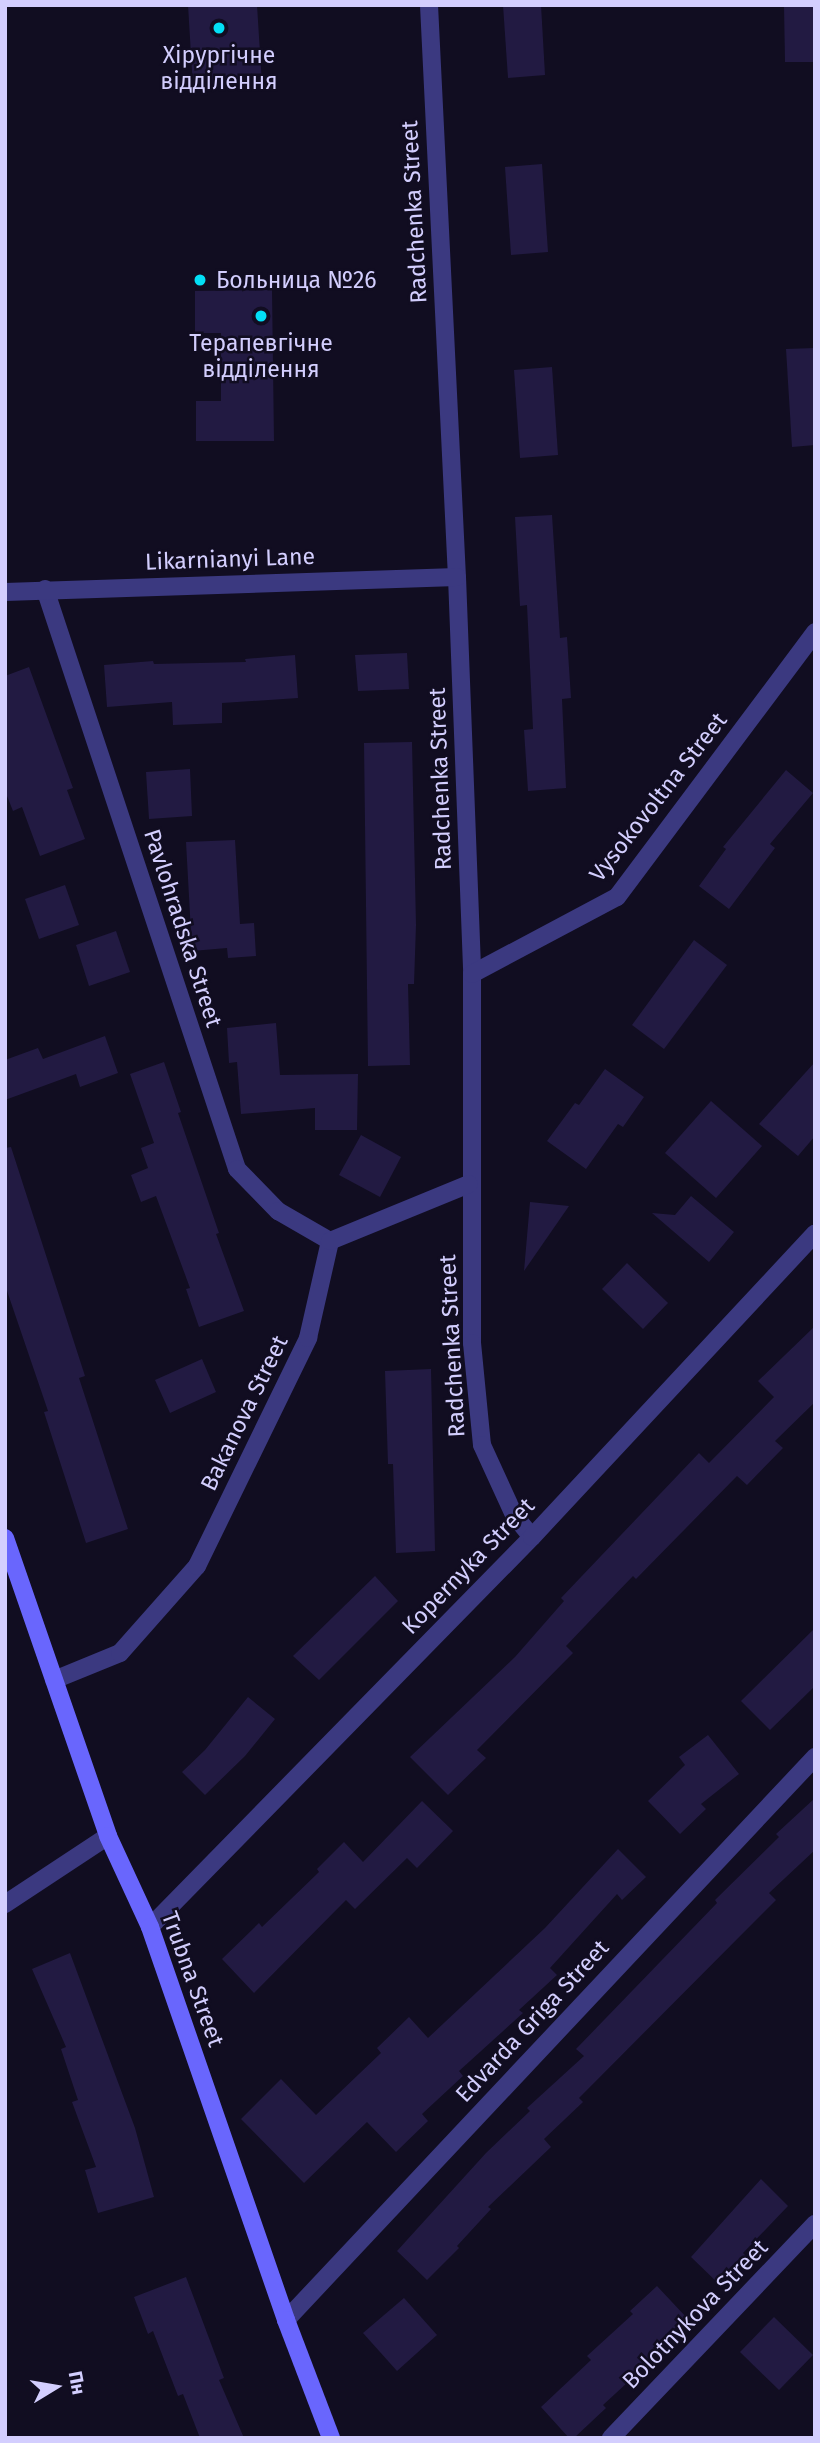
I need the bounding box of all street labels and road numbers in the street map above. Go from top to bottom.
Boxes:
street label: Radchenka Street [395,120,433,304]
street label: Likarnianyi Lane [144,542,316,576]
street label: Radchenka Street [423,687,457,871]
street label: Vysokovoltna Street [583,707,733,887]
street label: Pavlohradska Street [138,825,228,1031]
street label: Radchenka Street [433,1254,471,1438]
street label: Bakanova Street [195,1331,293,1495]
street label: Kopernyka Street [396,1492,540,1640]
street label: Trubna Street [156,1908,230,2050]
street label: Edvarda Griga Street [450,1934,614,2108]
street label: Bolotnykova Street [617,2233,773,2395]

